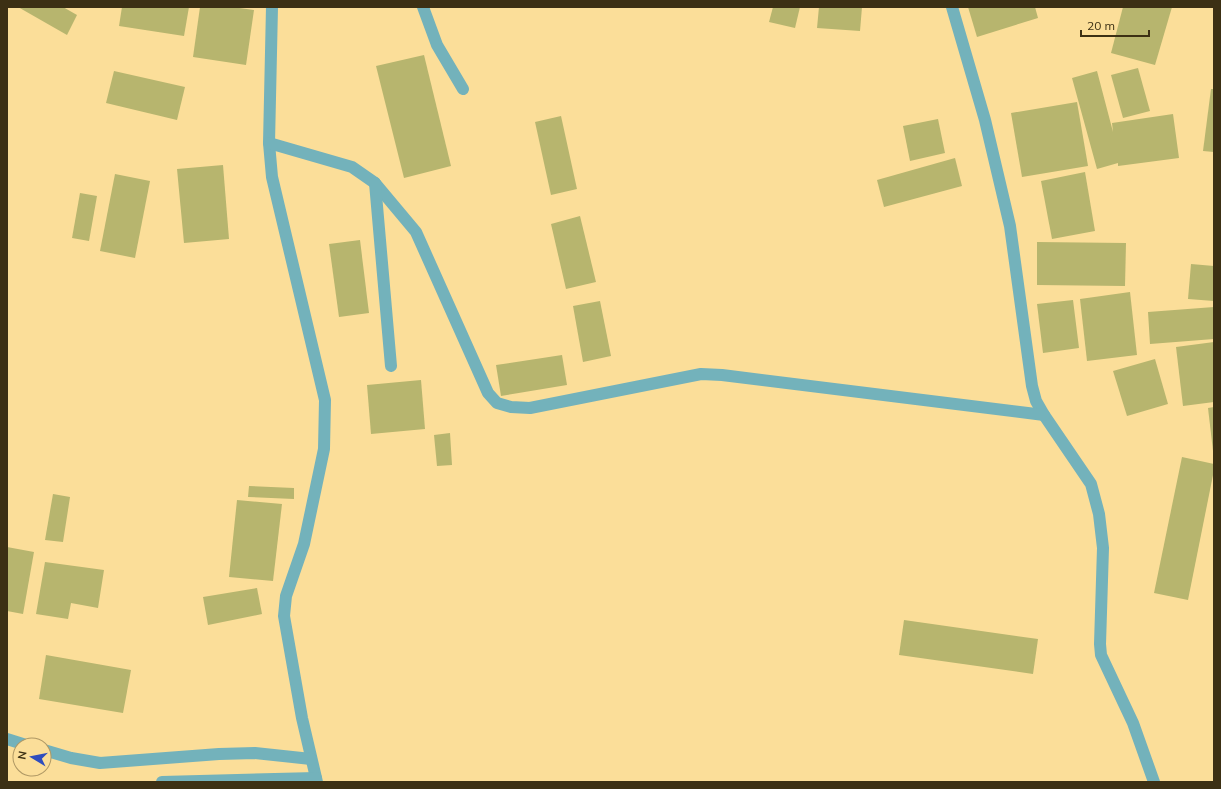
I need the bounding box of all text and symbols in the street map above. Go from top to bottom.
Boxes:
scale bar [1081,12,1149,38]
text: 20 m [1087,18,1115,33]
north arrow [12,737,52,777]
text: N [15,750,30,761]

